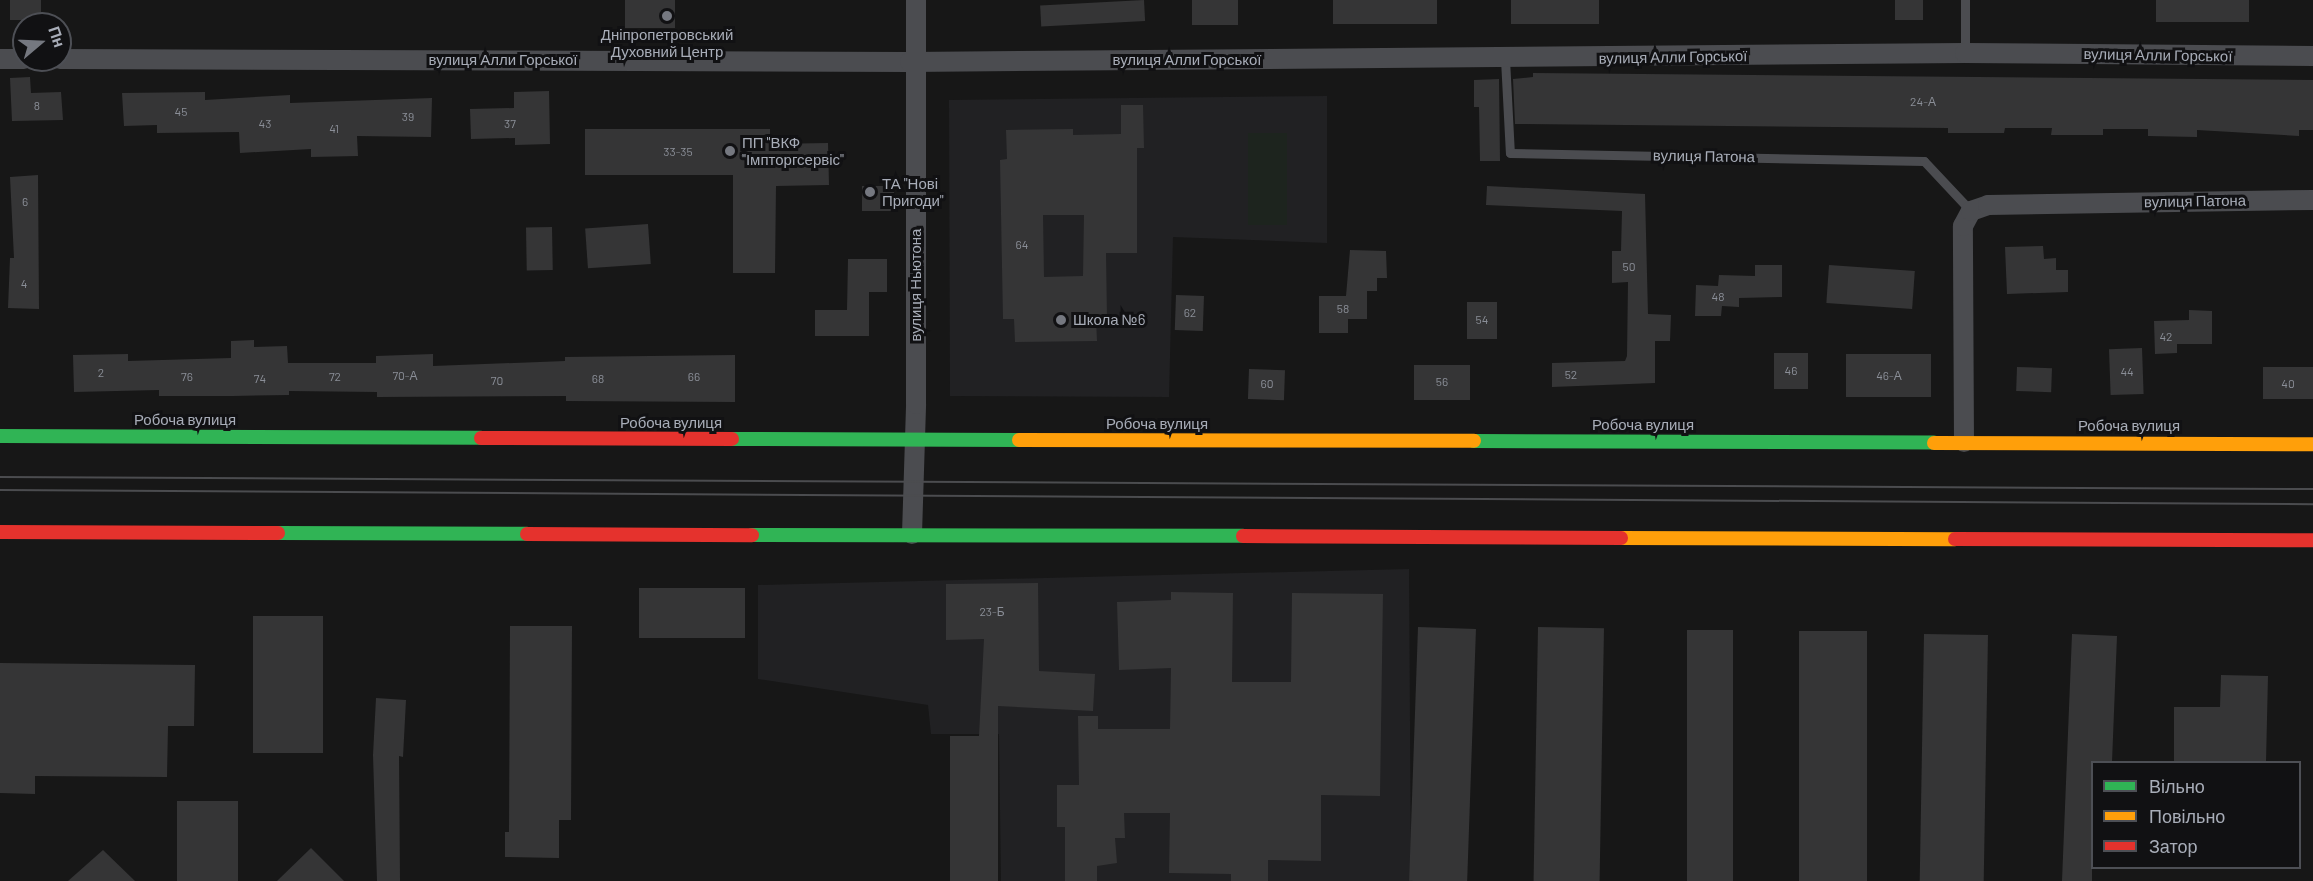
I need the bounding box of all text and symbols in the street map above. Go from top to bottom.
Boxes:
marker: Дніпропетровський Духовний Центр [660,9,674,23]
north arrow [12,12,72,72]
text: Пн [45,24,70,50]
place label: Дніпропетровський Духовний Центр [601,25,733,60]
street label: вулиця Алли Горської [2083,45,2233,65]
street label: вулиця Алли Горської [1598,47,1748,67]
street label: вулиця Алли Горської [429,51,577,69]
street label: вулиця Алли Горської [1113,51,1261,69]
house number: 24-А [1910,95,1936,109]
house number: 8 [34,99,40,113]
house number: 45 [175,105,187,119]
house number: 39 [402,110,414,124]
house number: 43 [259,117,271,131]
house number: 37 [504,117,516,131]
house number: 41 [329,122,339,136]
place label: ПП "ВКФ "Імпторгсервіс" [742,133,844,168]
marker: ПП "ВКФ "Імпторгсервіс" [723,144,737,158]
house number: 33-35 [663,145,693,159]
street label: вулиця Патона [1653,146,1755,166]
place label: ТА "Нові Пригоди" [882,174,944,209]
marker: ТА "Нові Пригоди" [863,185,877,199]
street label: вулиця Патона [2144,191,2246,211]
house number: 6 [22,195,28,209]
street label: вулиця Ньютона [907,229,925,341]
house number: 64 [1016,238,1028,252]
house number: 50 [1623,260,1635,274]
house number: 4 [21,277,27,291]
house number: 48 [1712,290,1724,304]
house number: 58 [1337,302,1349,316]
house number: 62 [1184,306,1196,320]
place label: Школа №6 [1073,311,1145,329]
marker: Школа №6 [1054,313,1068,327]
house number: 54 [1476,313,1488,327]
house number: 42 [2159,330,2173,344]
house number: 46 [1785,364,1797,378]
house number: 44 [2120,365,2134,379]
house number: 2 [98,366,104,380]
house number: 52 [1565,368,1577,382]
house number: 70-А [392,369,418,383]
house number: 46-А [1876,369,1902,383]
house number: 76 [181,370,193,384]
house number: 72 [329,370,341,384]
house number: 66 [688,370,700,384]
house number: 74 [254,372,266,386]
house number: 68 [592,372,604,386]
house number: 70 [491,374,503,388]
house number: 56 [1436,375,1448,389]
house number: 60 [1261,377,1273,391]
house number: 40 [2281,377,2295,391]
street label: Робоча вулиця [134,411,236,429]
street label: Робоча вулиця [620,414,722,432]
street label: Робоча вулиця [1106,415,1208,433]
street label: Робоча вулиця [1592,416,1694,434]
street label: Робоча вулиця [2078,417,2180,435]
house number: 23-Б [979,605,1005,619]
legend [2091,761,2301,869]
text: Вільно [2149,775,2205,797]
text: Повільно [2149,805,2225,827]
text: Затор [2149,835,2198,857]

